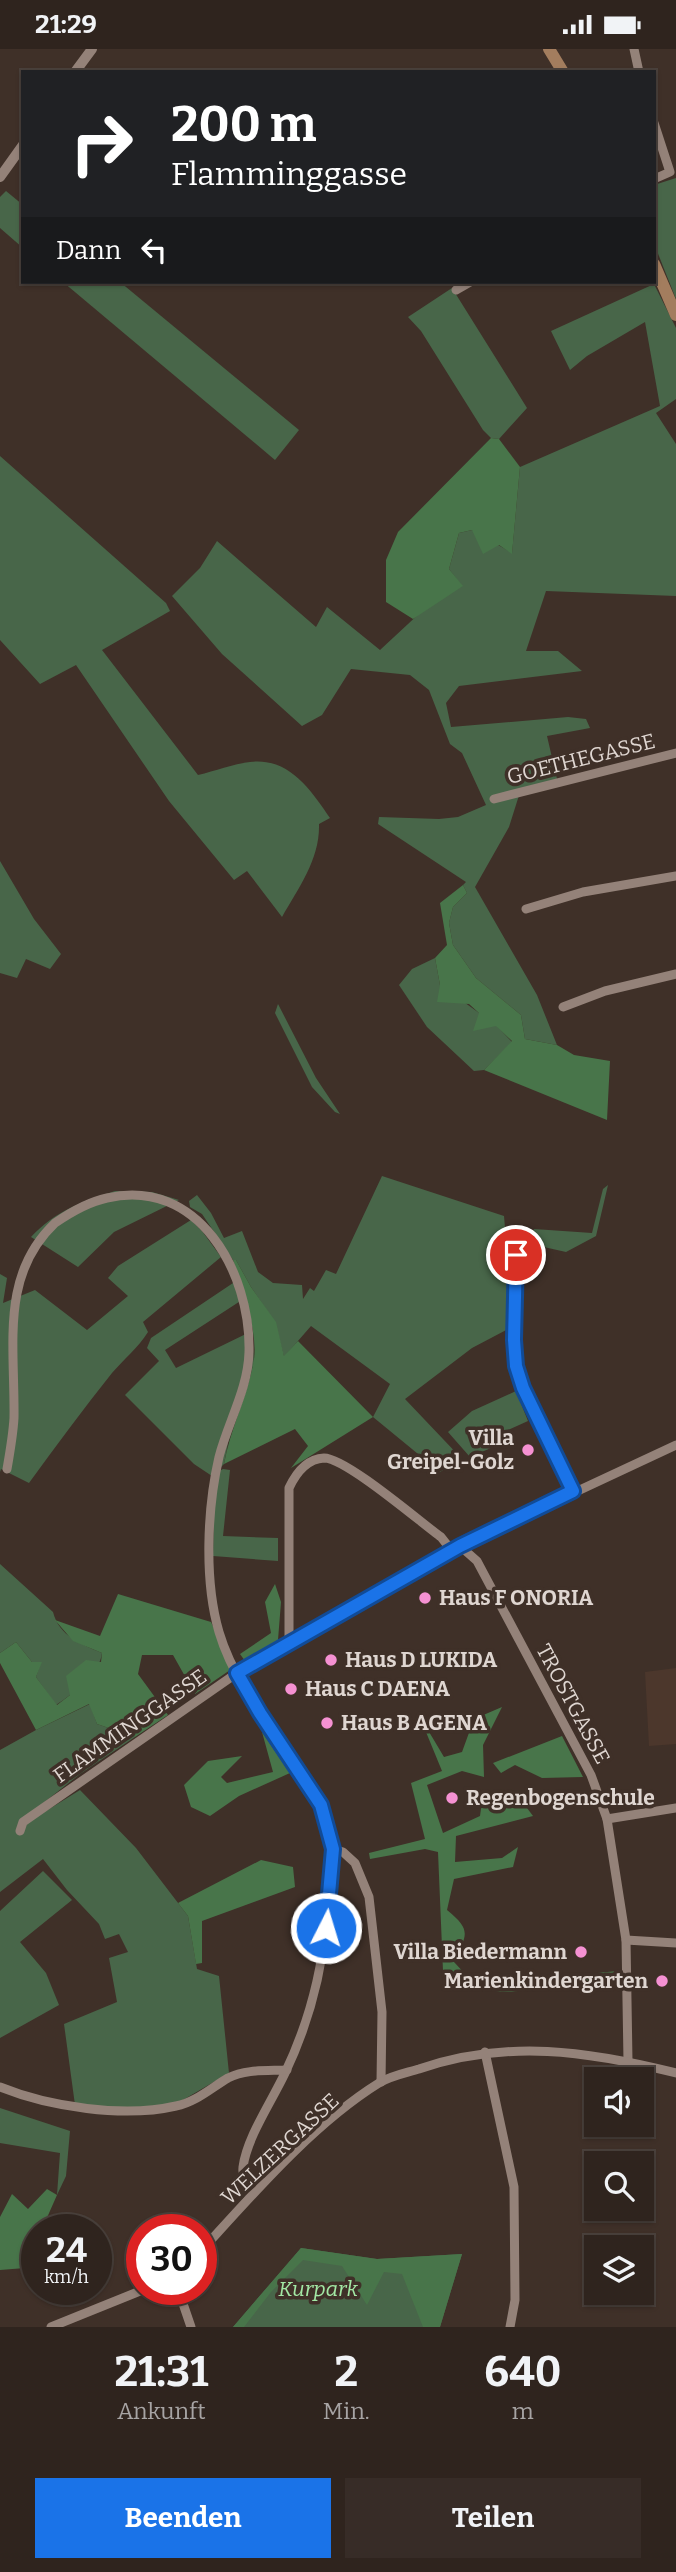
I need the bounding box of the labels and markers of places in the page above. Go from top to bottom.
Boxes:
pin [486,1225,546,1285]
place label: Villa Greipel-Golz [387,1425,514,1475]
marker: Villa Greipel-Golz [520,1442,536,1458]
place label: Haus F ONORIA [439,1585,593,1611]
marker: Haus F ONORIA [417,1590,433,1606]
place label: Haus D LUKIDA [345,1647,497,1673]
marker: Haus D LUKIDA [323,1652,339,1668]
place label: Haus C DAENA [305,1676,450,1702]
marker: Haus C DAENA [283,1681,299,1697]
place label: Haus B AGENA [341,1710,487,1736]
marker: Haus B AGENA [319,1715,335,1731]
place label: Regenbogenschule [466,1785,655,1811]
marker: Regenbogenschule [444,1790,460,1806]
place label: Villa Biedermann [393,1939,567,1965]
marker: Villa Biedermann [573,1944,589,1960]
place label: Marienkindergarten [444,1968,648,1994]
marker: Marienkindergarten [654,1973,670,1989]

